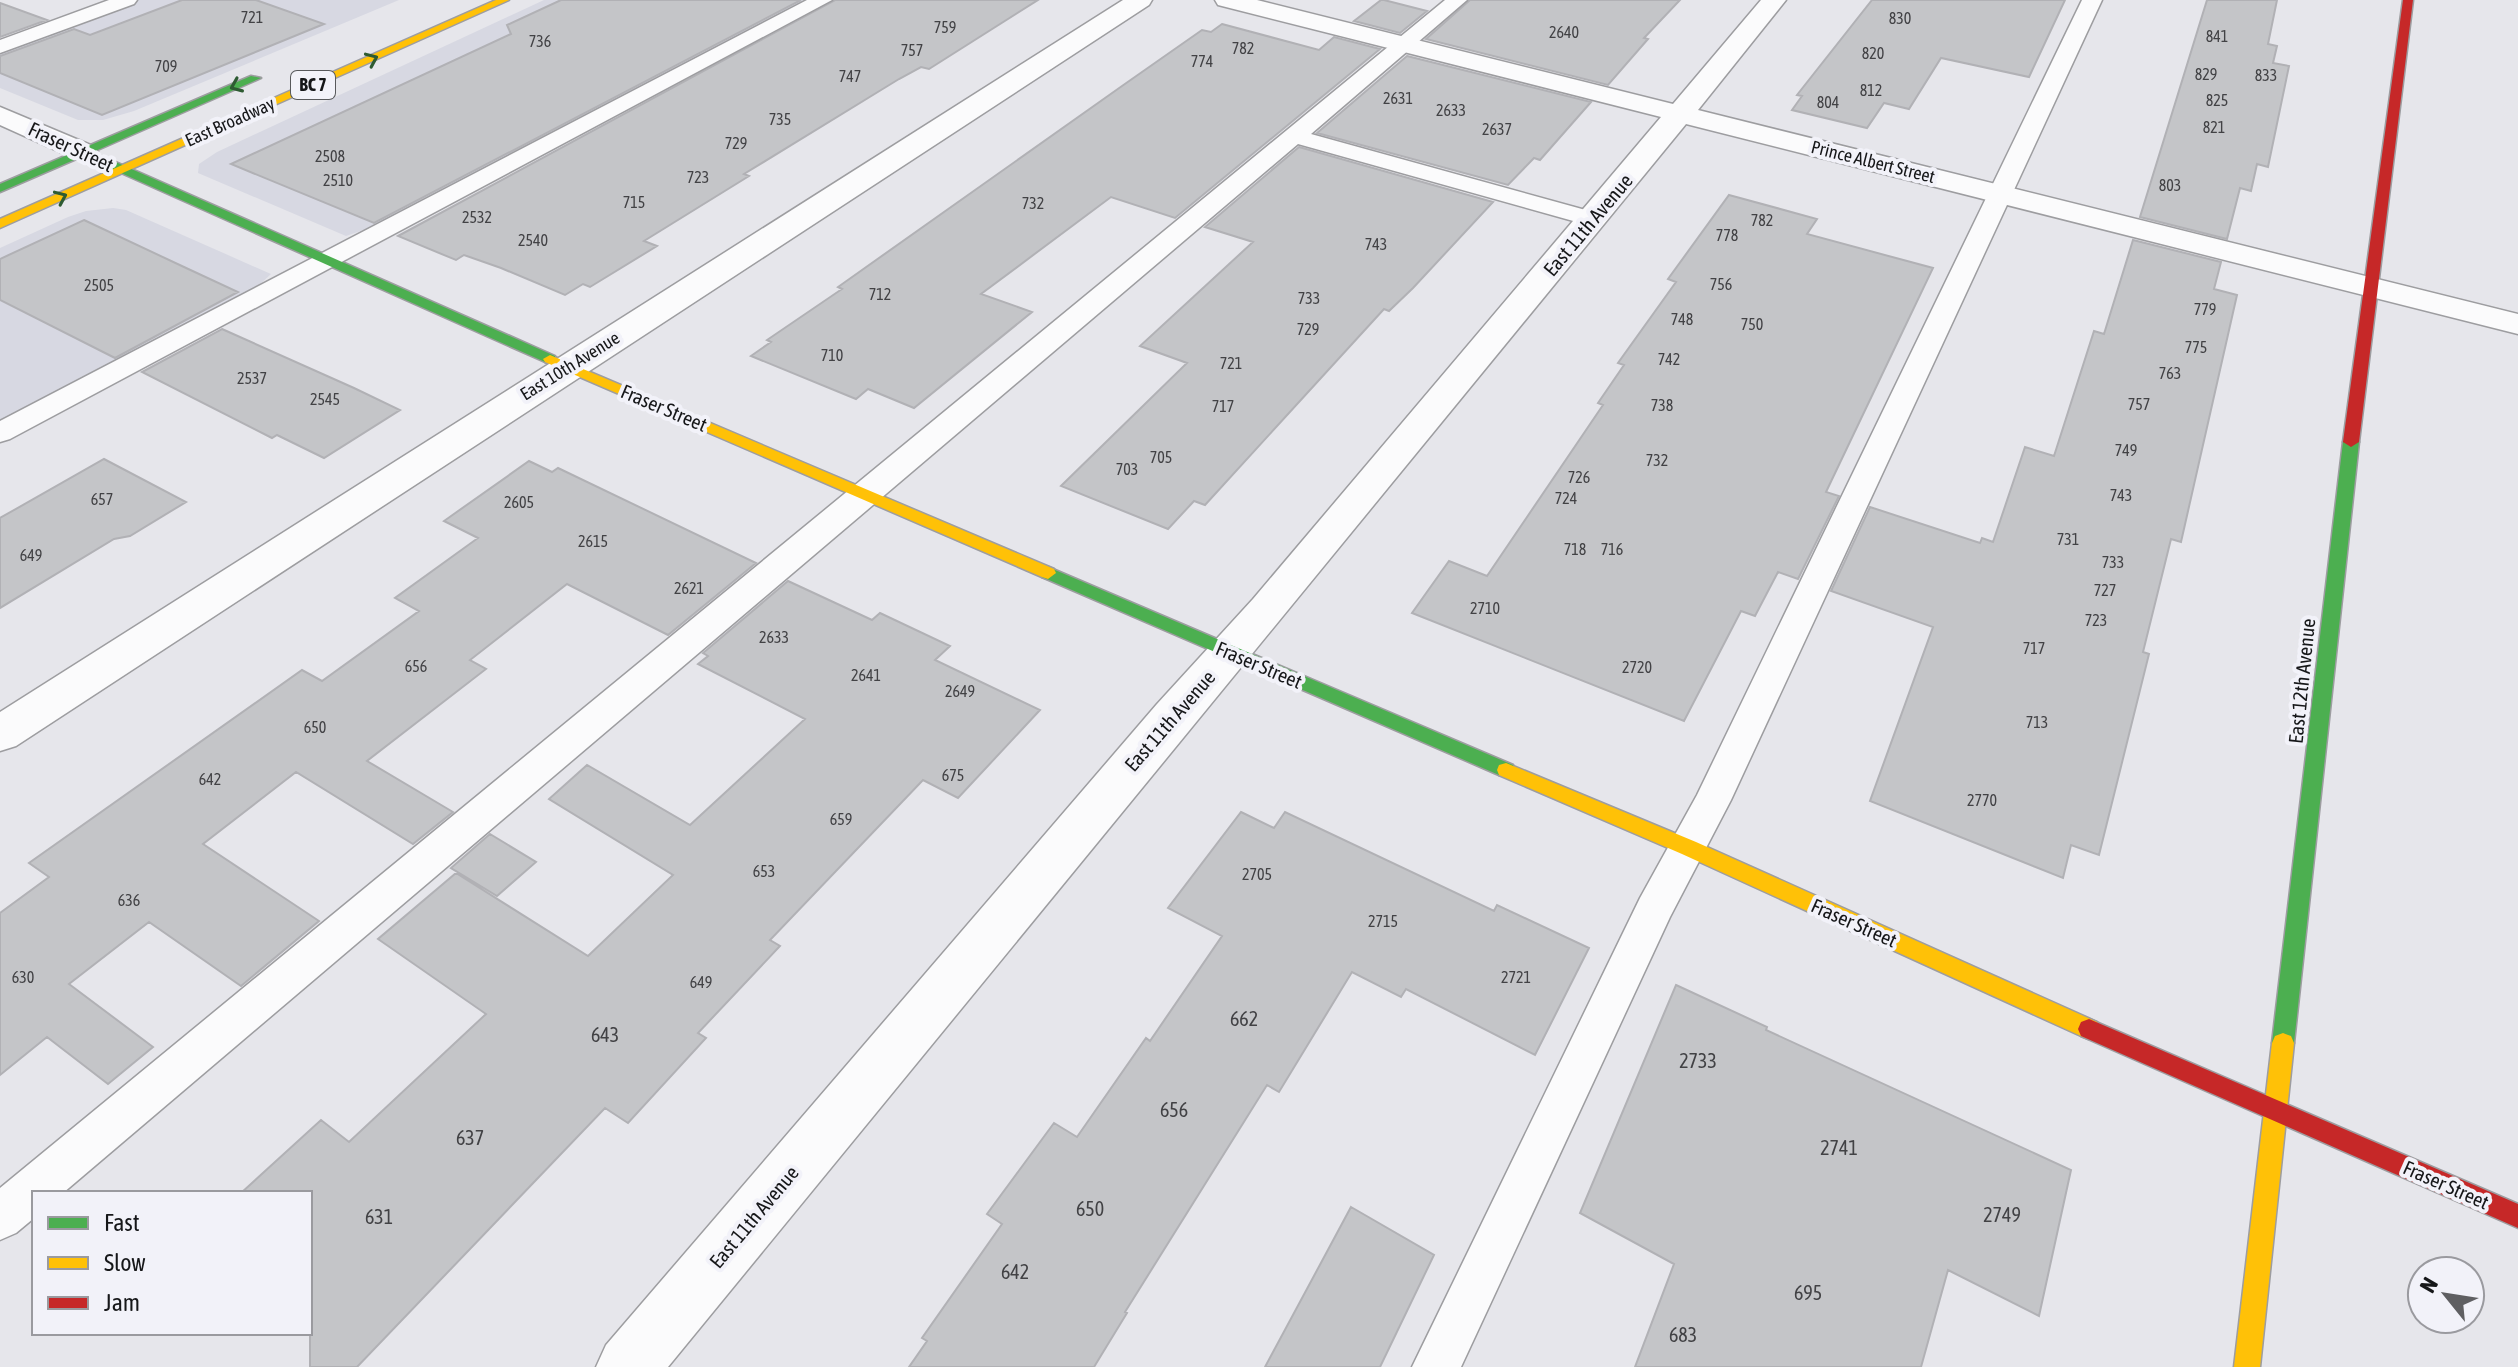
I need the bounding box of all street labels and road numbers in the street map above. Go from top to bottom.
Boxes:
road number: BC 7 [291,71,335,99]
street label: East Broadway [182,93,278,151]
street label: Fraser Street [25,117,118,176]
street label: Prince Albert Street [1809,136,1937,187]
street label: East 11th Avenue [1538,169,1637,280]
street label: East 10th Avenue [516,327,623,404]
street label: Fraser Street [618,379,711,436]
street label: East 12th Avenue [2283,617,2320,745]
street label: Fraser Street [1213,636,1306,693]
street label: East 11th Avenue [1120,666,1220,776]
street label: Fraser Street [1808,894,1901,952]
street label: Fraser Street [2400,1156,2493,1214]
street label: East 11th Avenue [704,1161,803,1272]

